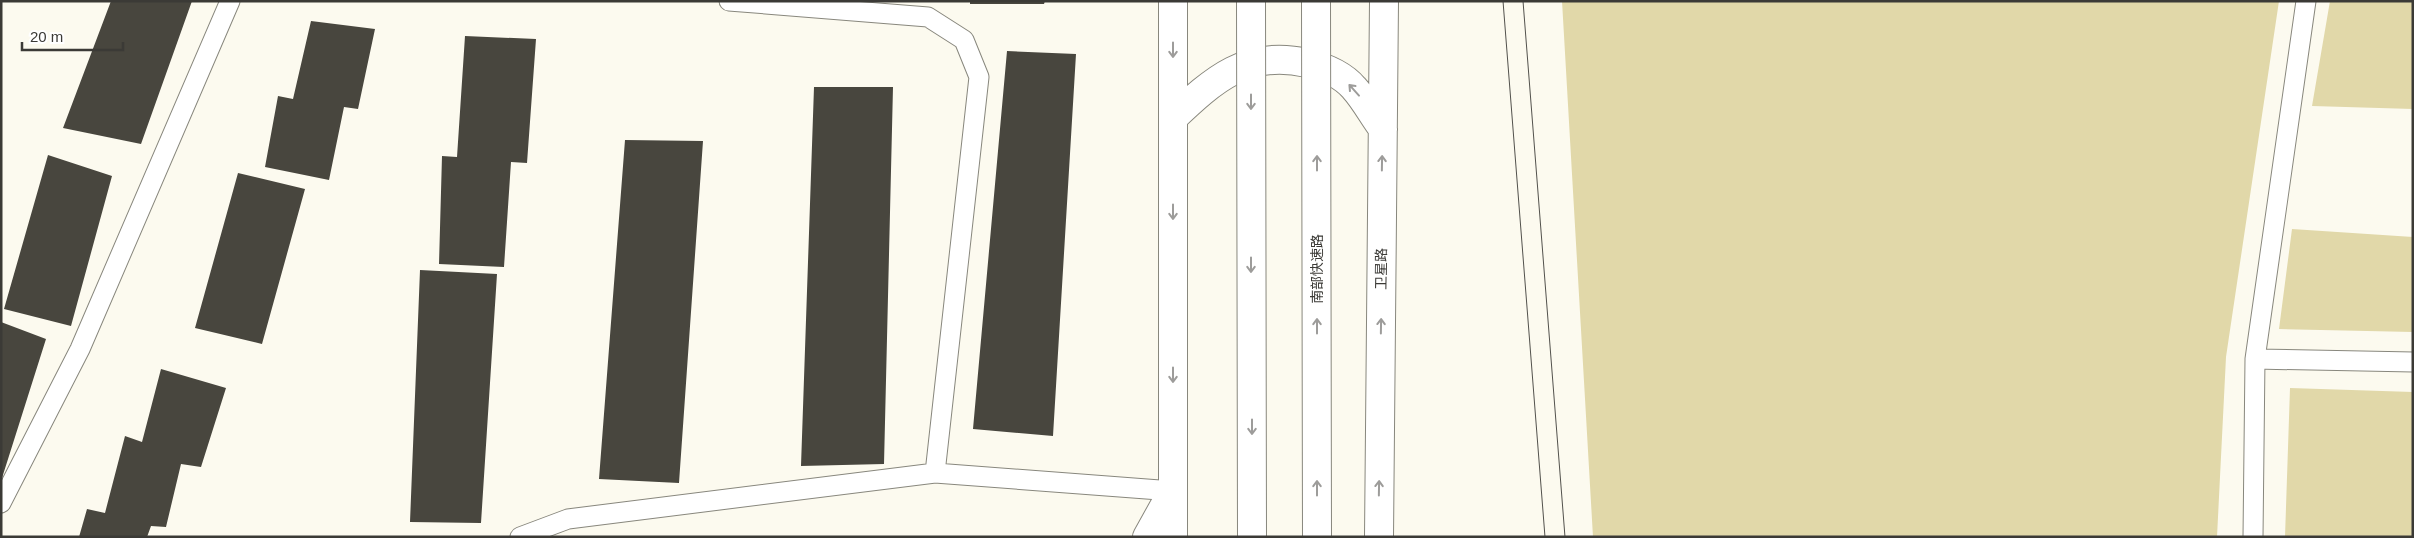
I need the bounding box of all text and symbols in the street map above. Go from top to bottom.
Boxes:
scale bar [22,20,124,52]
text: 20 m [30,28,63,45]
one-way arrow [1168,42,1178,58]
one-way arrow [1348,83,1360,96]
one-way arrow [1246,94,1256,110]
one-way arrow [1312,155,1322,172]
one-way arrow [1378,155,1387,171]
one-way arrow [1168,204,1178,220]
street label: 南部快速路 [1309,234,1325,304]
street label: 卫星路 [1373,248,1389,290]
one-way arrow [1246,256,1256,273]
one-way arrow [1312,318,1322,334]
one-way arrow [1376,318,1386,334]
one-way arrow [1168,366,1178,383]
one-way arrow [1247,419,1257,435]
one-way arrow [1312,480,1322,496]
one-way arrow [1375,480,1384,496]

